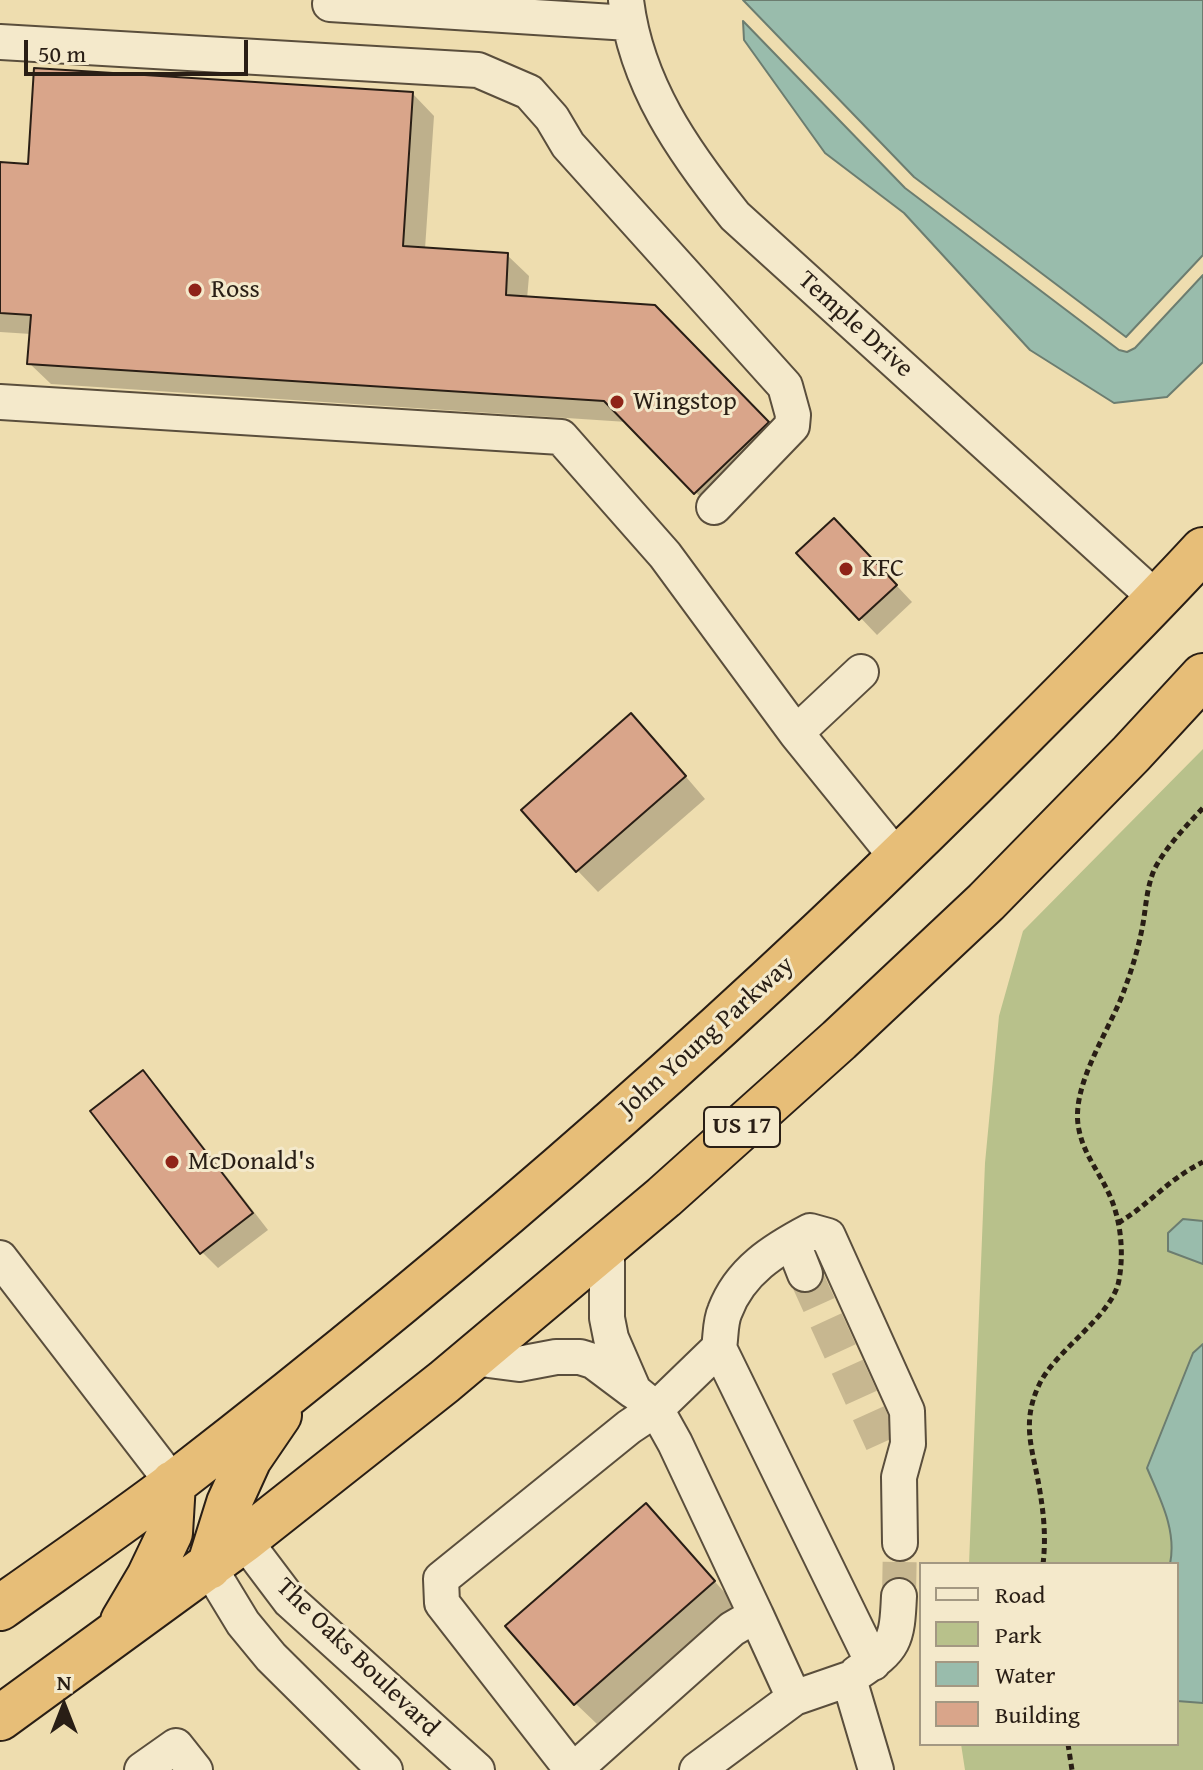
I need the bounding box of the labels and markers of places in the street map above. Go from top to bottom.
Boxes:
place label: Ross [211,274,260,306]
marker: Ross [186,281,204,299]
place label: Wingstop [633,386,737,418]
marker: Wingstop [608,393,626,411]
place label: KFC [862,553,904,585]
marker: KFC [837,560,855,578]
place label: McDonald's [188,1146,315,1178]
marker: McDonald's [163,1153,181,1171]

